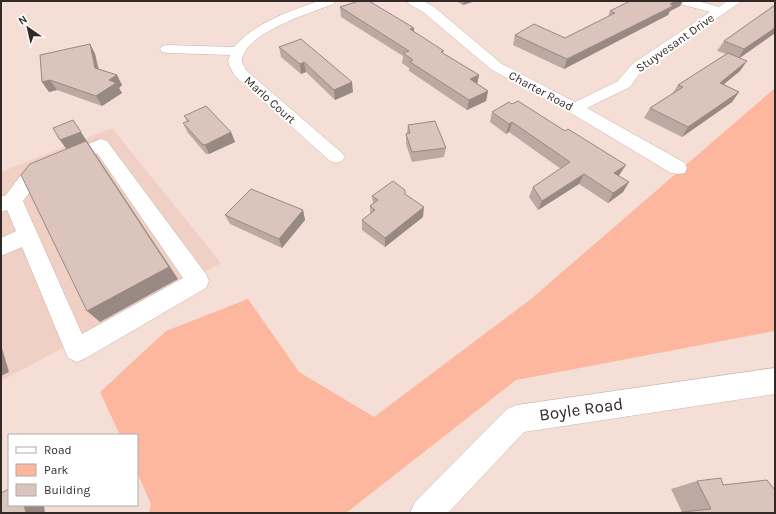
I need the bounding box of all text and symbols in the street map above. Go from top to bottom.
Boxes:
north arrow [8,8,48,48]
street label: Stuyvesant Drive [633,11,717,75]
text: N [16,13,30,28]
street label: Charter Road [506,68,576,114]
street label: Marlo Court [242,73,299,127]
street label: Boyle Road [538,393,624,425]
legend [8,434,138,506]
text: Road [44,443,72,457]
text: Park [44,463,69,477]
text: Building [44,483,91,497]

